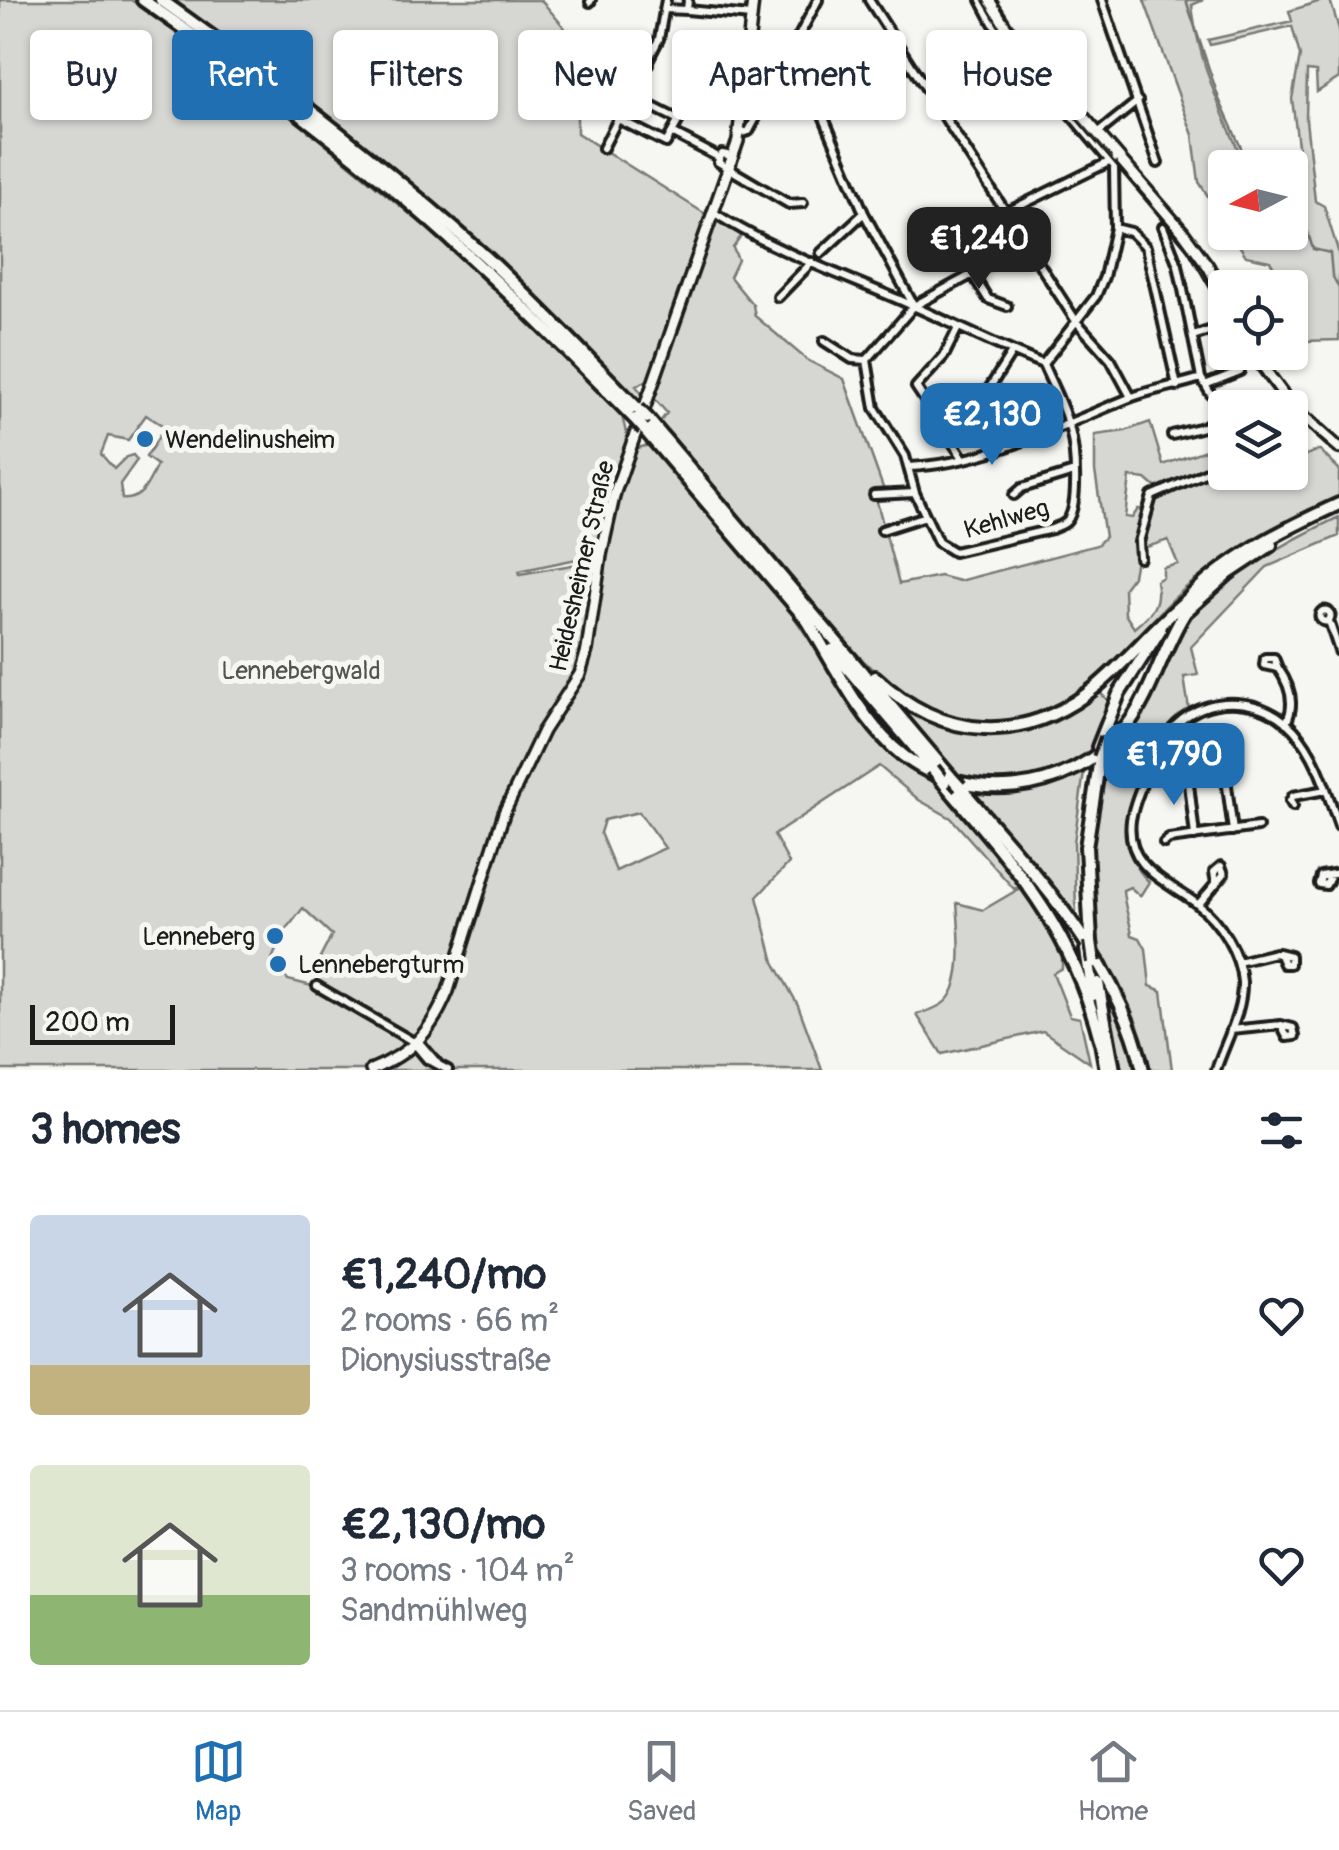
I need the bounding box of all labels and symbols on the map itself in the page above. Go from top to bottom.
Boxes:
north arrow [1208,150,1308,250]
pin: €1,240 [898,207,1060,292]
pin: €2,130 [911,383,1073,468]
place label: Wendelinusheim [165,425,335,456]
marker: Wendelinusheim [134,428,156,450]
street label: Heidesheimer Straße [543,457,622,675]
street label: Kehlweg [960,493,1052,546]
park label: Lennebergwald [221,656,381,687]
pin: €1,790 [1093,723,1255,808]
place label: Lenneberg [142,922,255,953]
marker: Lenneberg [264,925,286,947]
place label: Lennebergturm [298,950,464,981]
marker: Lennebergturm [267,953,289,975]
scale bar [30,1000,175,1044]

